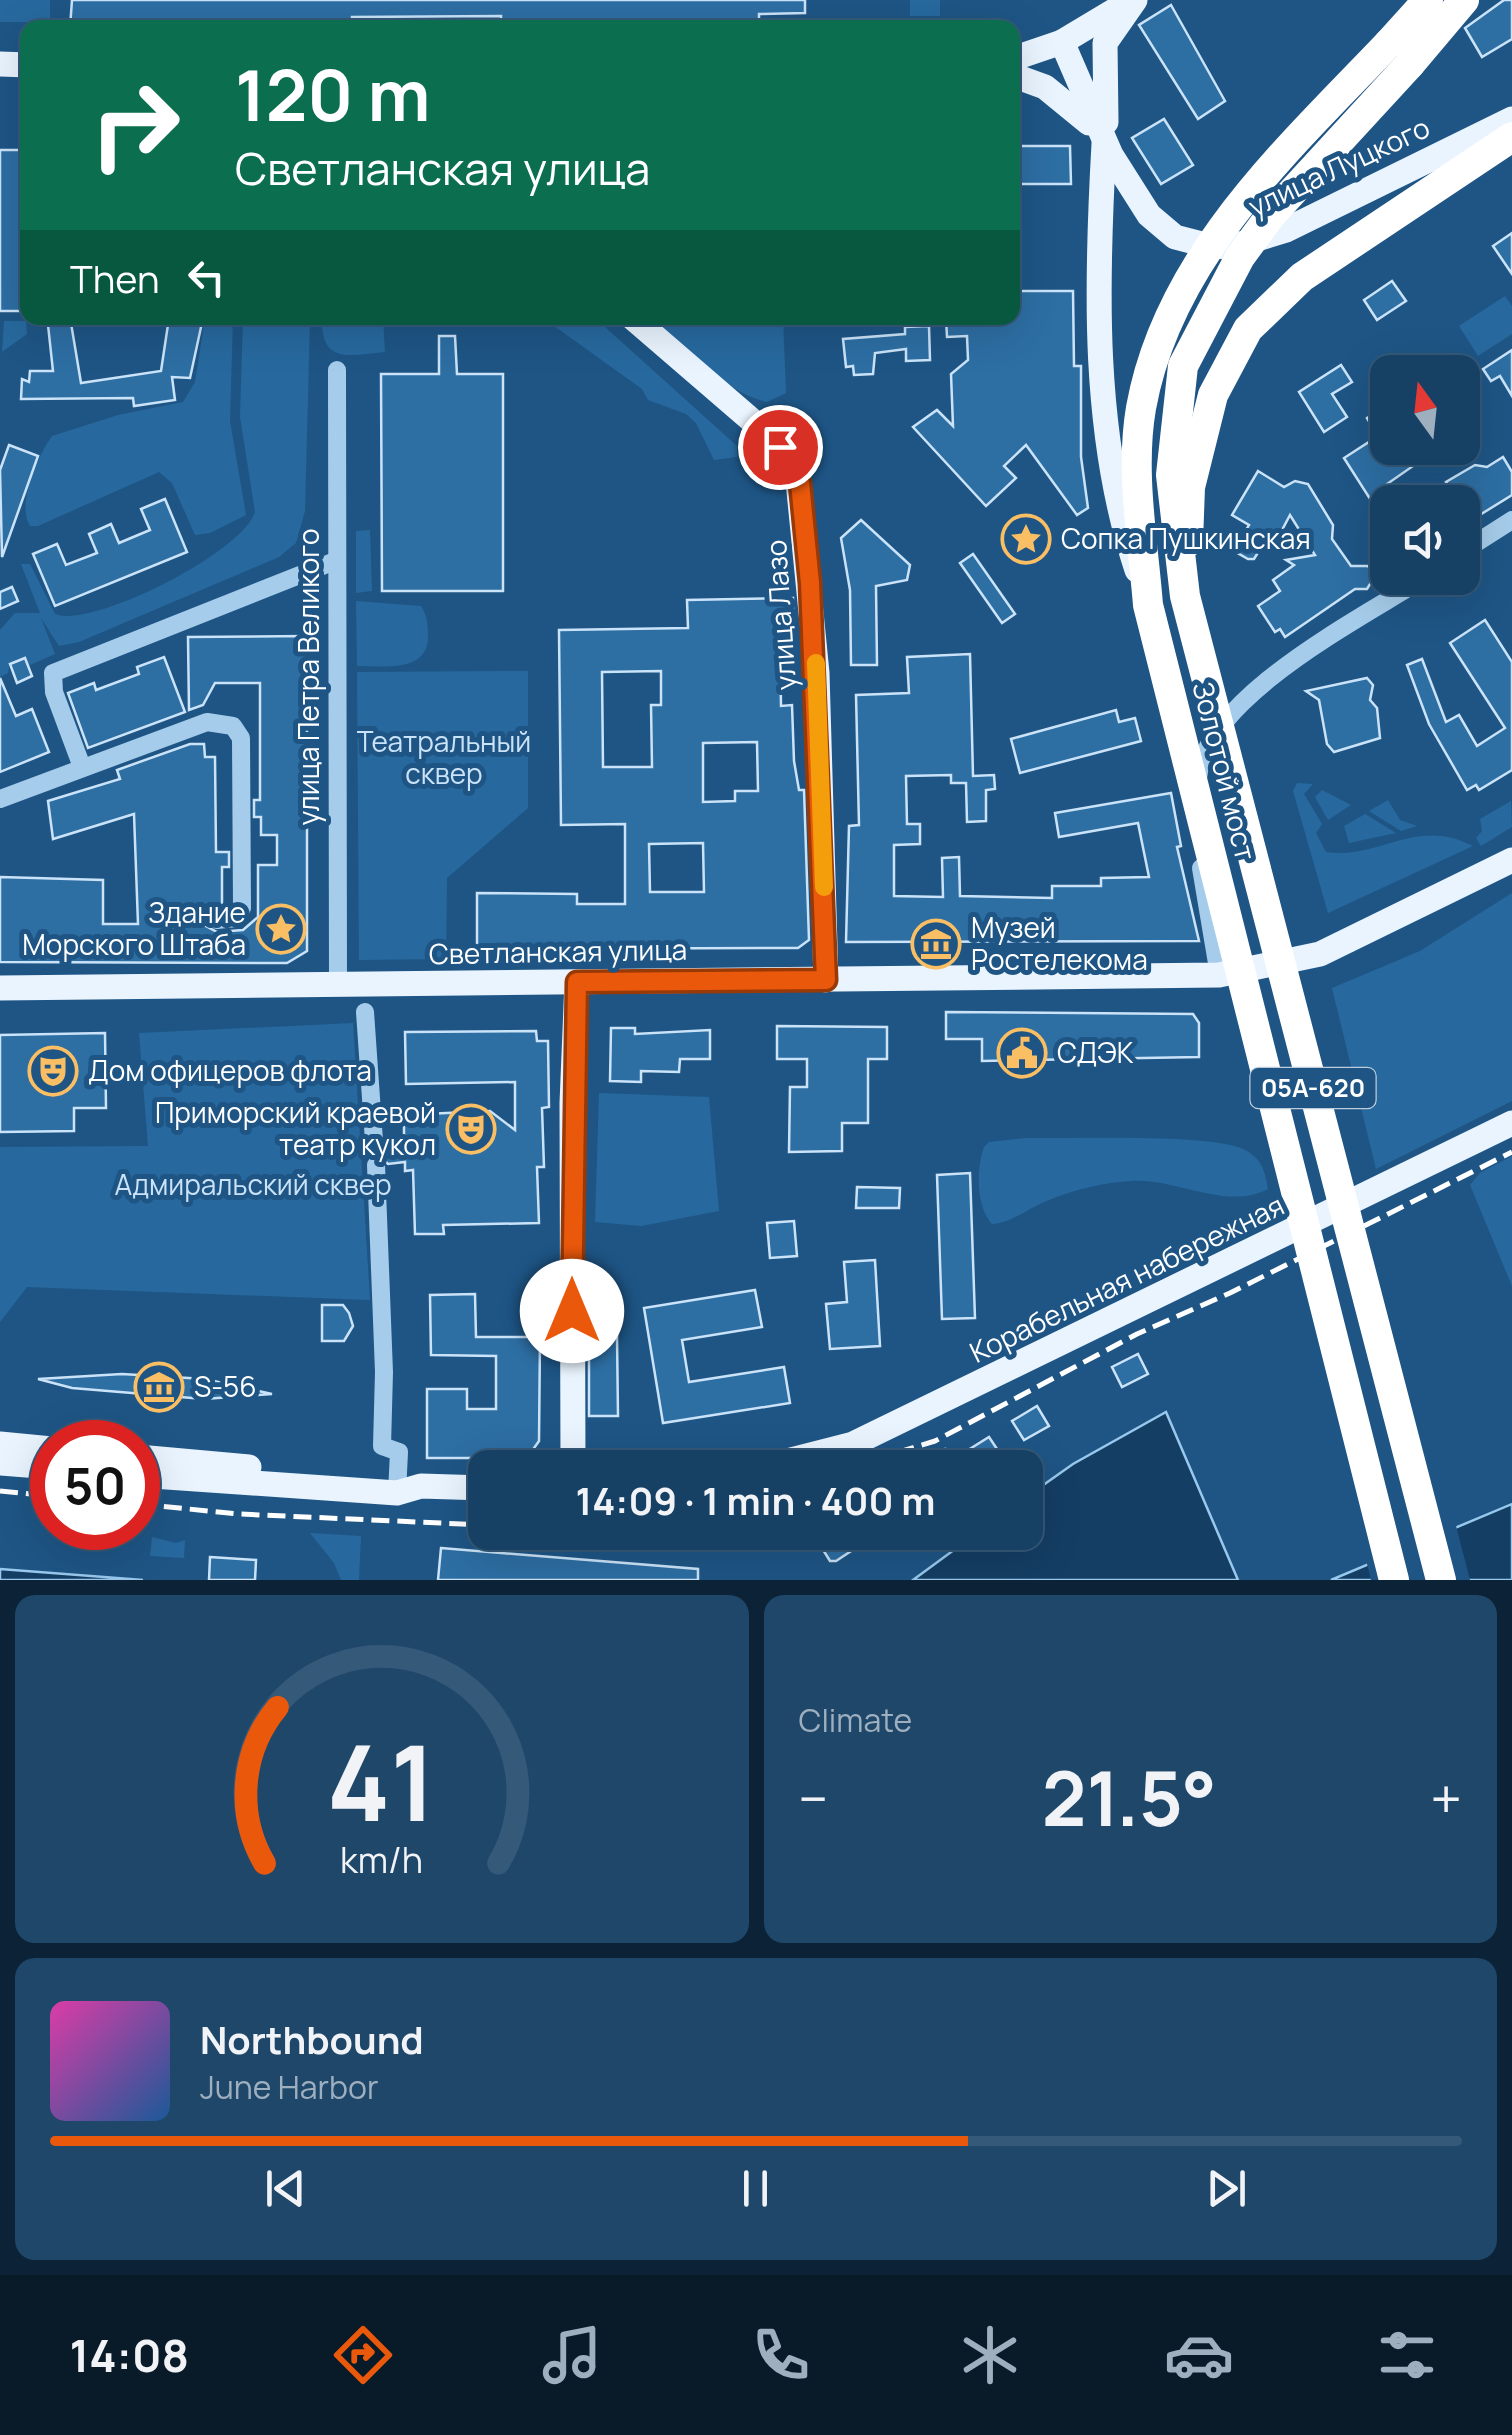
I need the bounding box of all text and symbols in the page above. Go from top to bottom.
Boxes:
text: 120 m [235,46,430,142]
icon: right [70,60,200,190]
street label: улица Луцкого [1242,107,1435,225]
text: Светланская улица [235,137,650,199]
icon: left [179,250,234,305]
text: Then [70,252,159,304]
north arrow [1370,355,1480,465]
map controls [1370,355,1480,595]
pin [738,405,823,490]
icon: arrive [753,420,808,475]
button: sound [1370,485,1480,595]
place icon: Сопка Пушкинская [1000,513,1052,565]
place label: Сопка Пушкинская [1061,519,1311,557]
street label: улица Петра Великого [289,528,327,826]
street label: улица Лазо [756,539,804,692]
street label: Золотой мост [1184,677,1266,864]
park label: Театральный сквер [357,722,531,792]
place label: Здание Морского Штаба [22,893,246,963]
place icon: Здание Морского Штаба [255,903,307,955]
place label: Музей Ростелекома [971,908,1148,978]
museum icon: Музей Ростелекома [910,918,962,970]
street label: Светланская улица [428,930,688,972]
public building icon: СДЭК [996,1027,1048,1079]
place label: СДЭК [1057,1033,1134,1071]
theatre icon: Дом офицеров флота [27,1045,79,1097]
place label: Дом офицеров флота [88,1051,372,1089]
road number: 05А-620 [1250,1068,1376,1108]
place label: Приморский краевой театр кукол [155,1093,436,1163]
theatre icon: Приморский краевой театр кукол [445,1103,497,1155]
park label: Адмиральский сквер [114,1165,392,1203]
street label: Корабельная набережная [963,1185,1290,1371]
position arrow [520,1259,624,1363]
museum icon: S-56 [133,1361,185,1413]
place label: S-56 [194,1367,257,1405]
speed limit sign: 50 [30,1420,160,1550]
text: 14:09 · 1 min · 400 m [576,1474,935,1526]
text: Climate [799,1698,912,1742]
text: 41 [327,1710,436,1852]
text: 21.5° [1042,1746,1217,1849]
text: − [799,1760,828,1836]
text: + [1430,1760,1462,1836]
text: km/h [340,1835,423,1884]
text: Northbound [200,2013,424,2065]
text: June Harbor [200,2065,378,2109]
icon: previous [258,2161,313,2216]
icon: pause [728,2161,783,2216]
icon: next [1199,2161,1254,2216]
icon: directions [328,2320,398,2390]
icon: music [537,2320,607,2390]
icon: phone [746,2320,816,2390]
icon: climate [955,2320,1025,2390]
icon: car [1164,2320,1234,2390]
icon: filters [1372,2320,1442,2390]
text: 14:08 [69,2324,189,2386]

